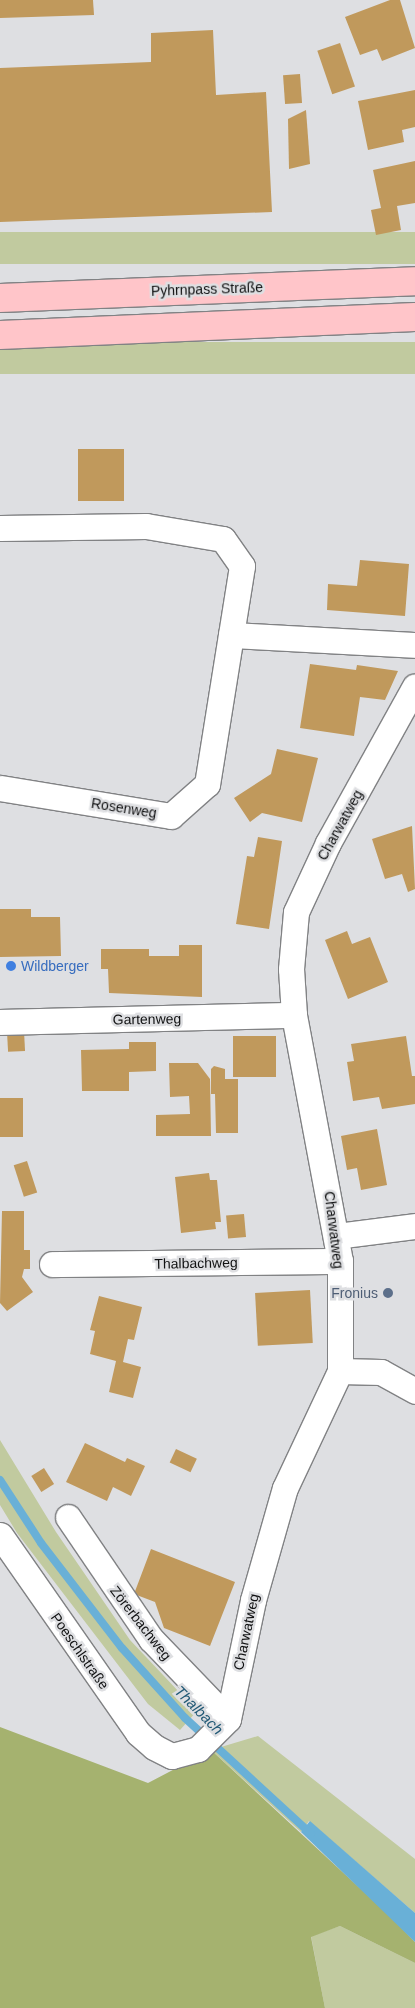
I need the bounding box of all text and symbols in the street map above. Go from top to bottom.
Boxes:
street label: Pyhrnpass Straße [151,279,263,299]
street label: Charwatweg [314,787,366,863]
street label: Rosenweg [90,795,158,821]
place label: Wildberger [21,958,89,974]
marker: Wildberger [5,960,17,972]
street label: Gartenweg [113,1010,181,1028]
street label: Charwatweg [321,1190,347,1270]
street label: Thalbachweg [154,1254,238,1272]
place label: Fronius [331,1285,378,1301]
marker: Fronius [382,1287,394,1299]
street label: Zörerbachweg [107,1583,175,1663]
street label: Charwatweg [230,1592,262,1672]
street label: Poeschlstraße [47,1610,113,1692]
water label: Thalbach [171,1682,227,1738]

